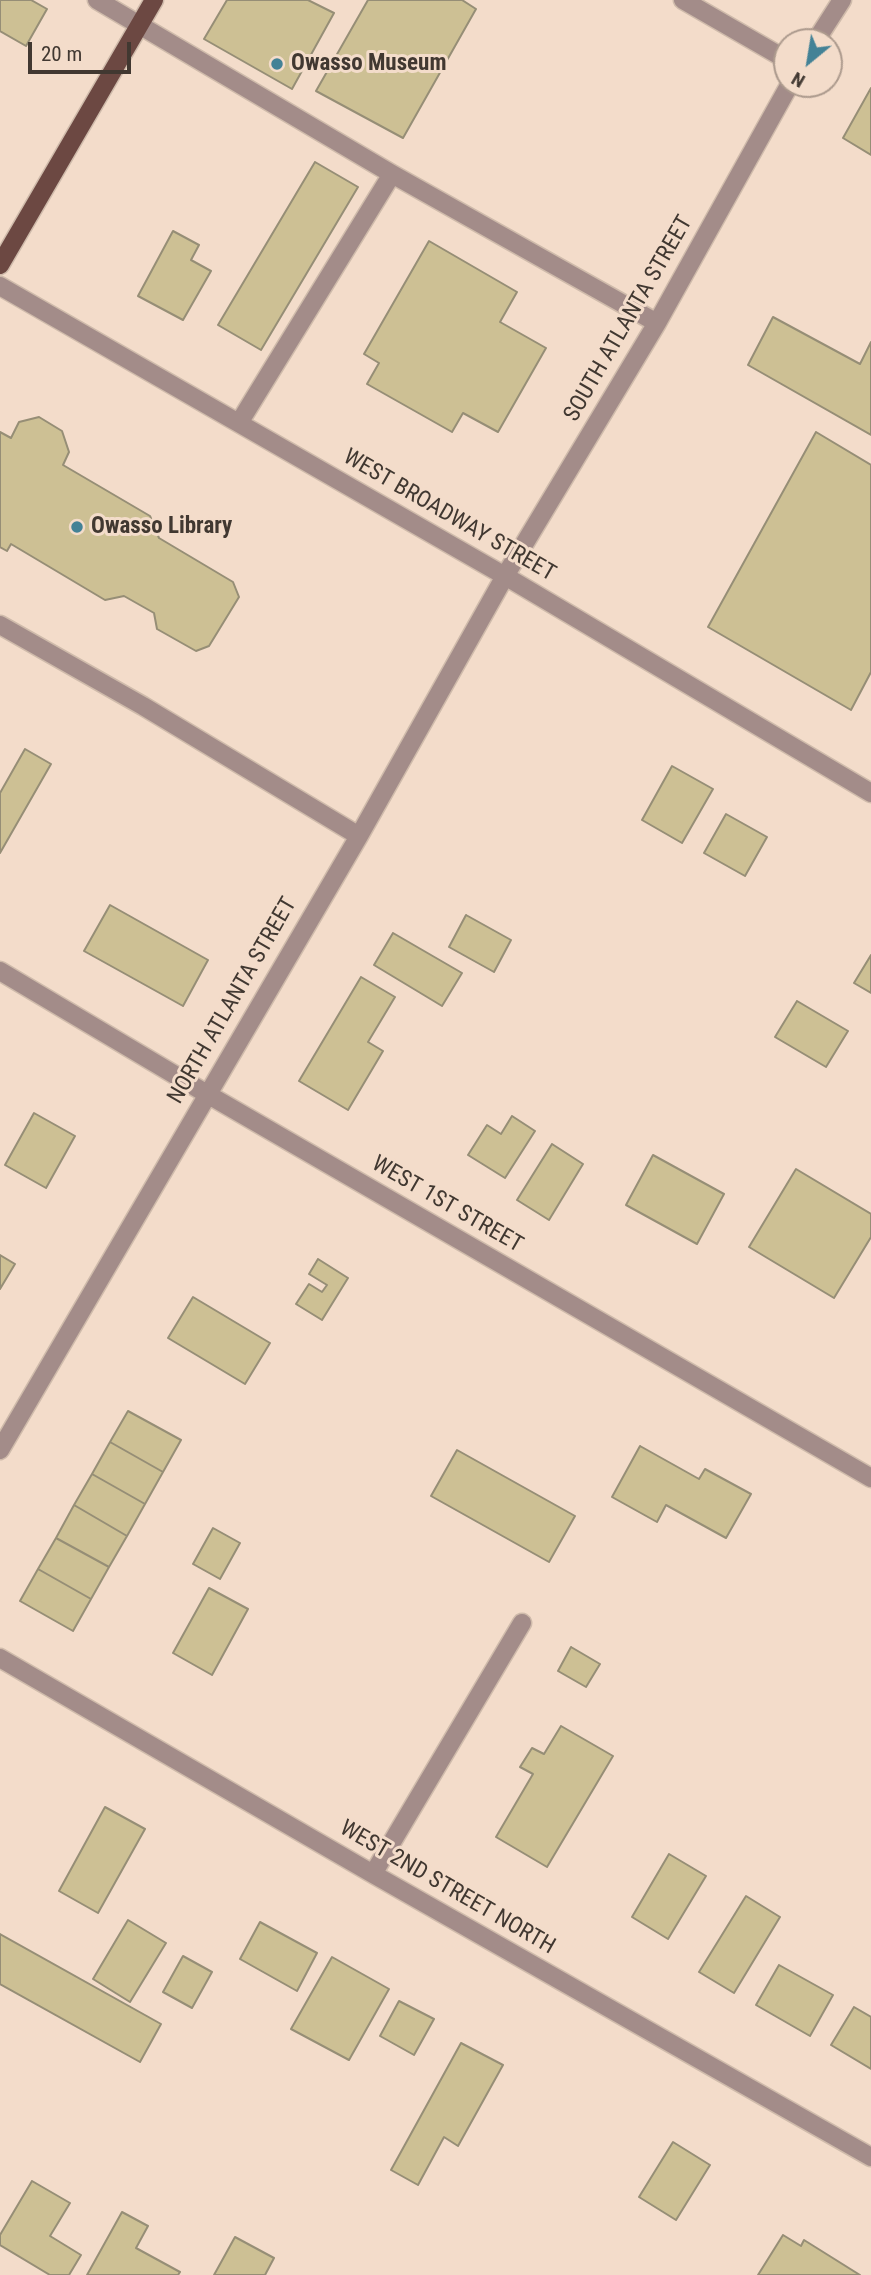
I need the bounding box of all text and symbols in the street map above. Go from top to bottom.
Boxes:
scale bar [32,28,135,72]
north arrow [773,28,843,98]
text: 20 m [41,42,82,66]
place label: Owasso Museum [291,50,446,78]
marker: Owasso Museum [269,56,285,72]
text: N [787,67,809,93]
street label: SOUTH ATLANTA STREET [559,211,699,427]
street label: WEST BROADWAY STREET [338,444,560,588]
place label: Owasso Library [91,513,232,541]
marker: Owasso Library [69,519,85,535]
street label: NORTH ATLANTA STREET [163,893,303,1109]
street label: WEST 1ST STREET [367,1151,527,1259]
street label: WEST 2ND STREET NORTH [334,1815,560,1961]

